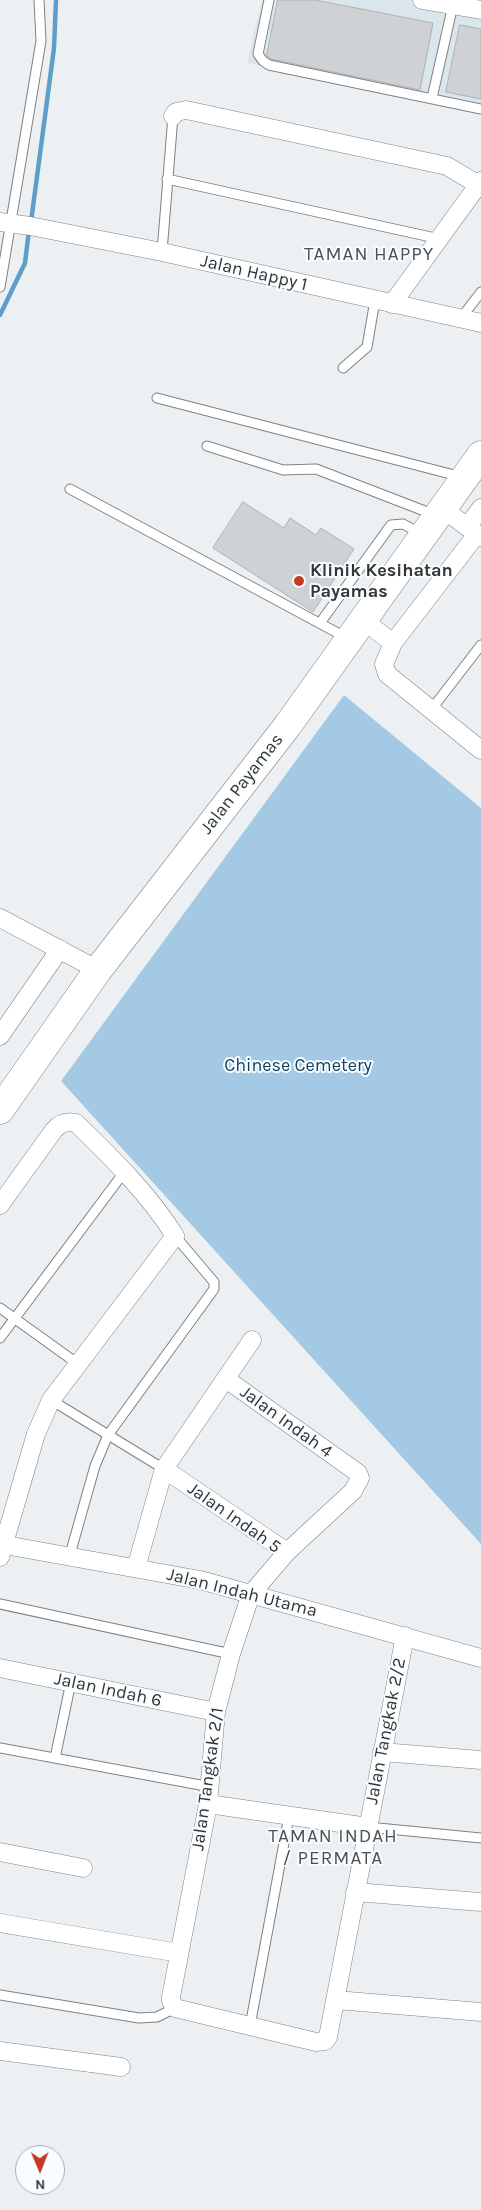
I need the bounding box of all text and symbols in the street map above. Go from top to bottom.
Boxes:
district label: TAMAN HAPPY [303,244,435,266]
street label: Jalan Happy 1 [199,250,309,296]
place label: Klinik Kesihatan Payamas [310,560,453,602]
marker: Klinik Kesihatan Payamas [292,574,306,588]
street label: Jalan Payamas [196,729,288,839]
park label: Chinese Cemetery [224,1055,372,1077]
street label: Jalan Indah 4 [236,1381,336,1463]
street label: Jalan Indah 5 [183,1478,285,1558]
street label: Jalan Indah Utama [165,1564,319,1622]
street label: Jalan Tangkak 2/2 [361,1656,411,1806]
street label: Jalan Indah 6 [52,1668,164,1712]
street label: Jalan Tangkak 2/1 [187,1706,229,1852]
district label: TAMAN INDAH / PERMATA [267,1826,399,1870]
north arrow [15,2145,65,2195]
text: N [35,2176,45,2193]

